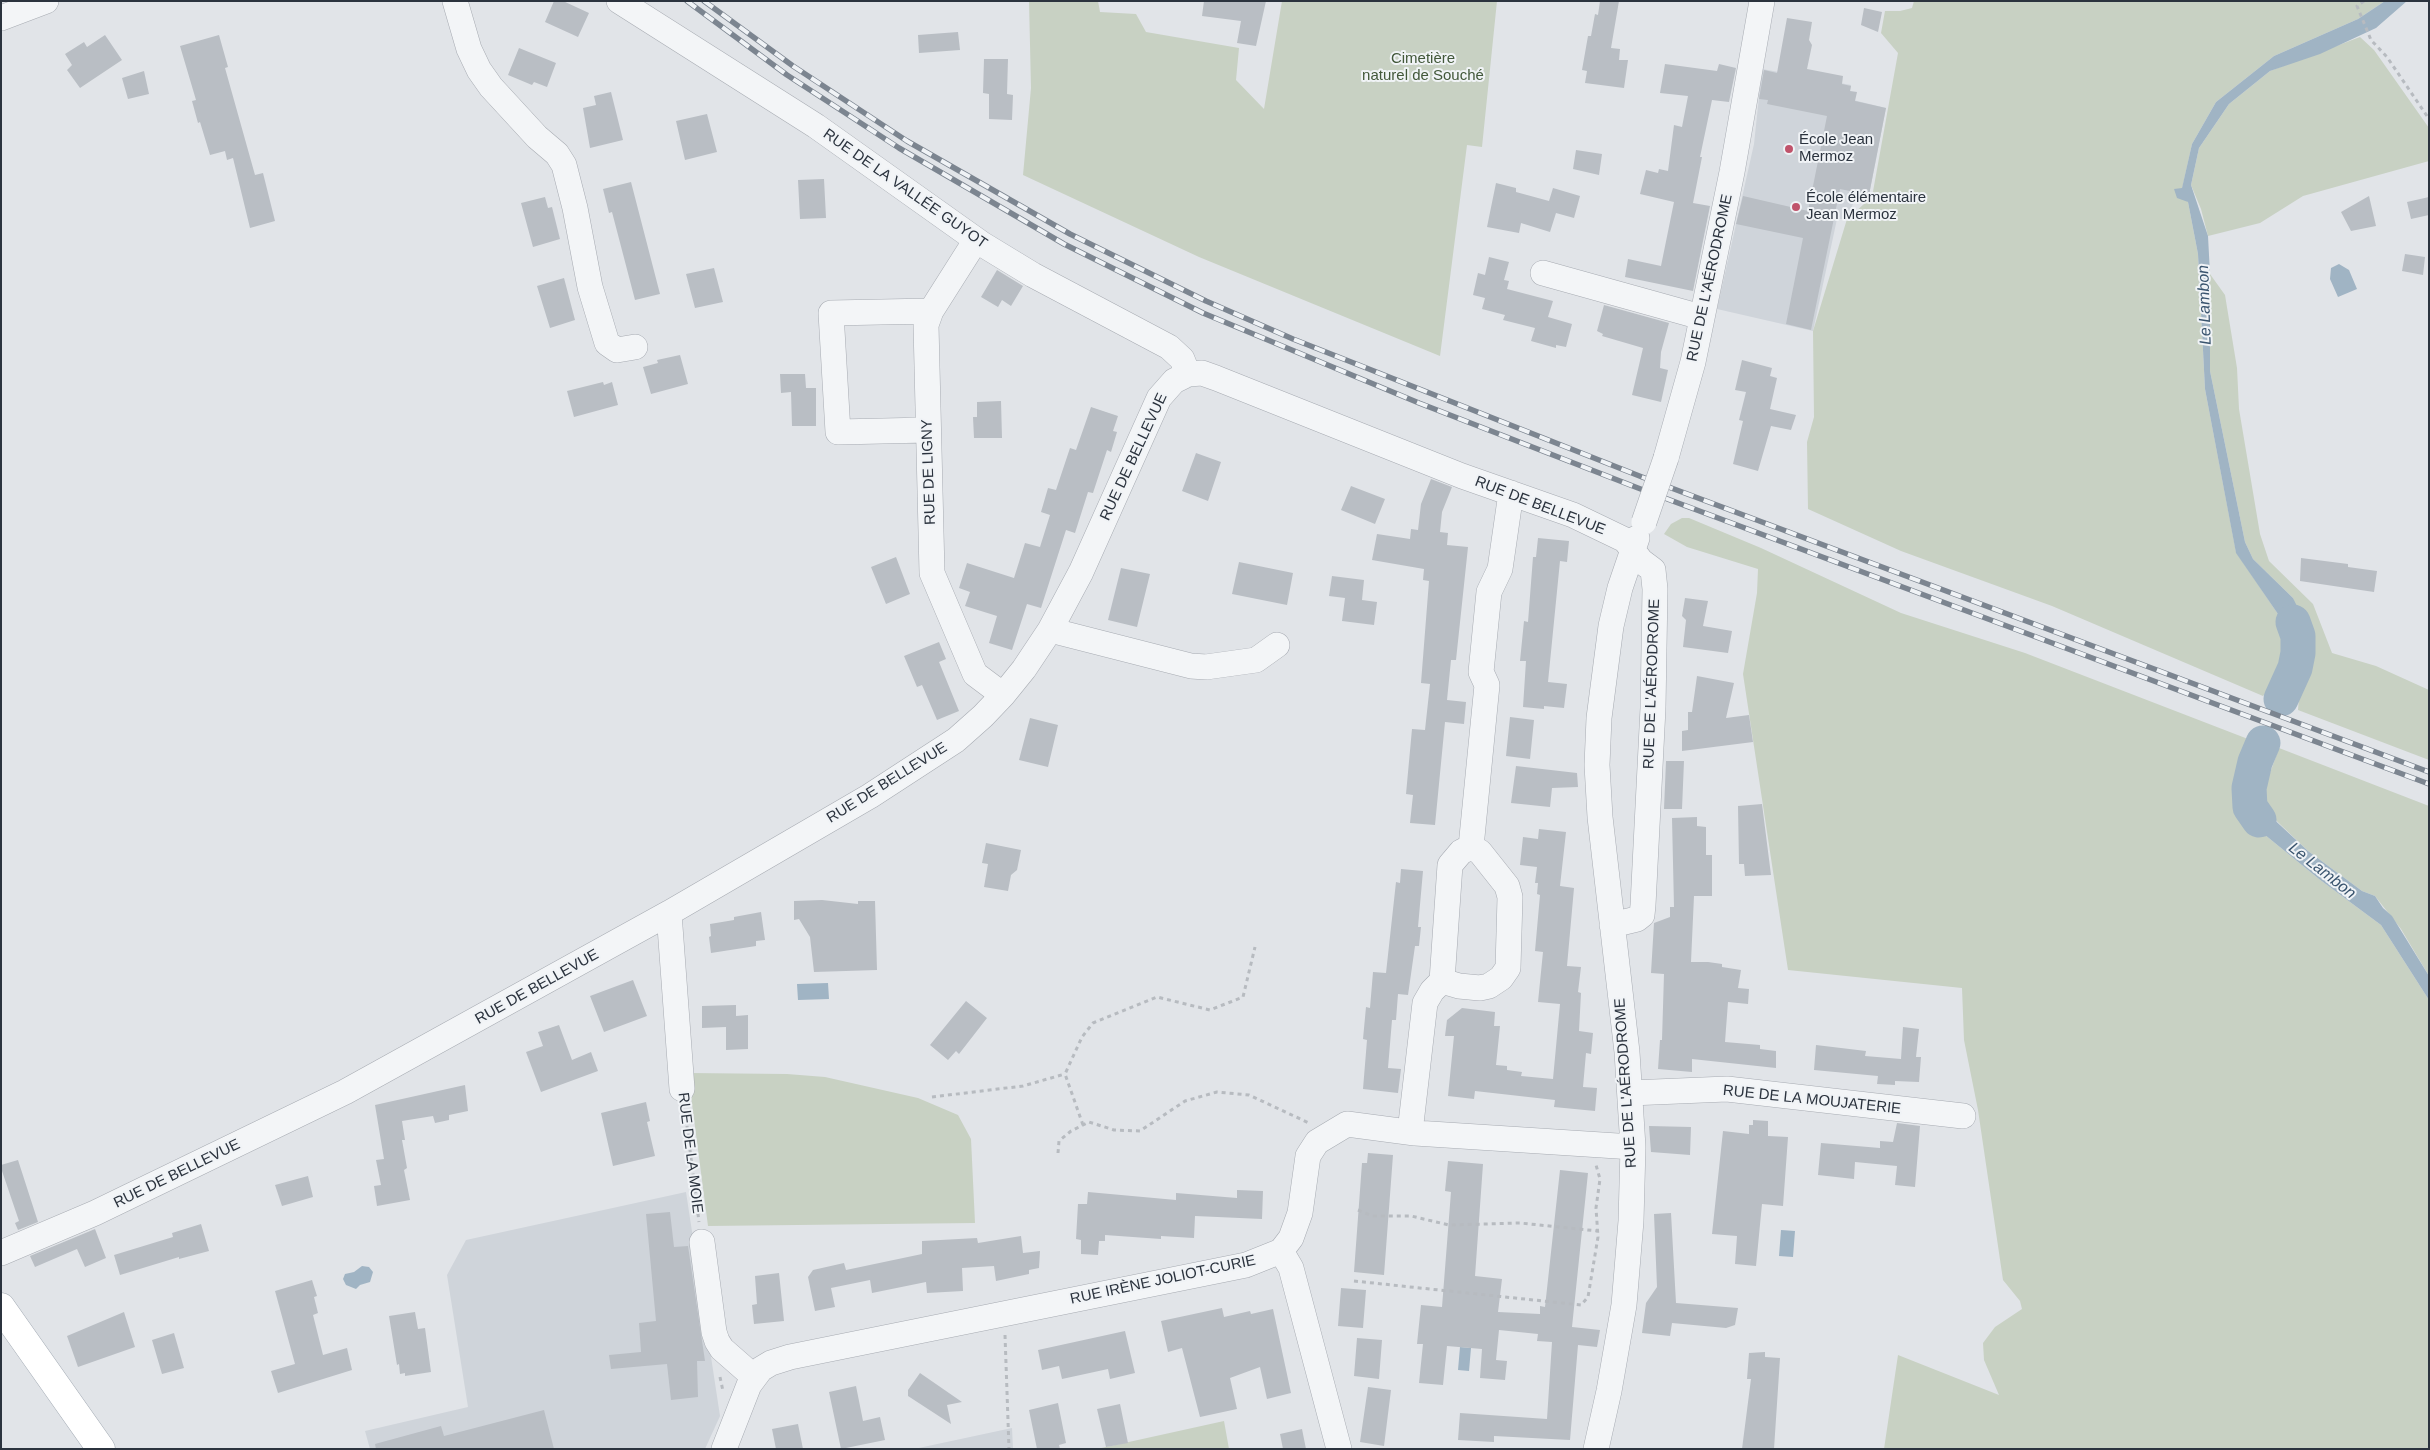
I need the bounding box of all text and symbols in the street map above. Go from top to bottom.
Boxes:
park label: Cimetière naturel de Souché [1362,50,1484,85]
street label: RUE DE LA VALLÉE GUYOT [819,125,991,253]
place label: École Jean Mermoz [1799,131,1873,166]
marker: École Jean Mermoz [1783,143,1795,155]
place label: École élémentaire Jean Mermoz [1806,189,1926,224]
street label: RUE DE L'AÉRODROME [1683,193,1737,363]
marker: École élémentaire Jean Mermoz [1790,201,1802,213]
water label: Le Lambon [2194,265,2216,345]
street label: RUE DE BELLEVUE [1097,390,1171,524]
street label: RUE DE LIGNY [918,419,940,525]
street label: RUE DE BELLEVUE [1472,473,1608,539]
street label: RUE DE L'AÉRODROME [1640,599,1664,769]
street label: RUE DE BELLEVUE [824,739,950,827]
water label: Le Lambon [2285,839,2359,903]
street label: RUE DE BELLEVUE [472,946,602,1028]
street label: RUE DE L'AÉRODROME [1611,997,1641,1169]
street label: RUE DE LA MOUJATERIE [1722,1082,1902,1118]
street label: RUE DE LA MOIE [674,1092,706,1214]
street label: RUE DE BELLEVUE [111,1136,243,1212]
street label: RUE IRÈNE JOLIOT-CURIE [1069,1252,1257,1308]

